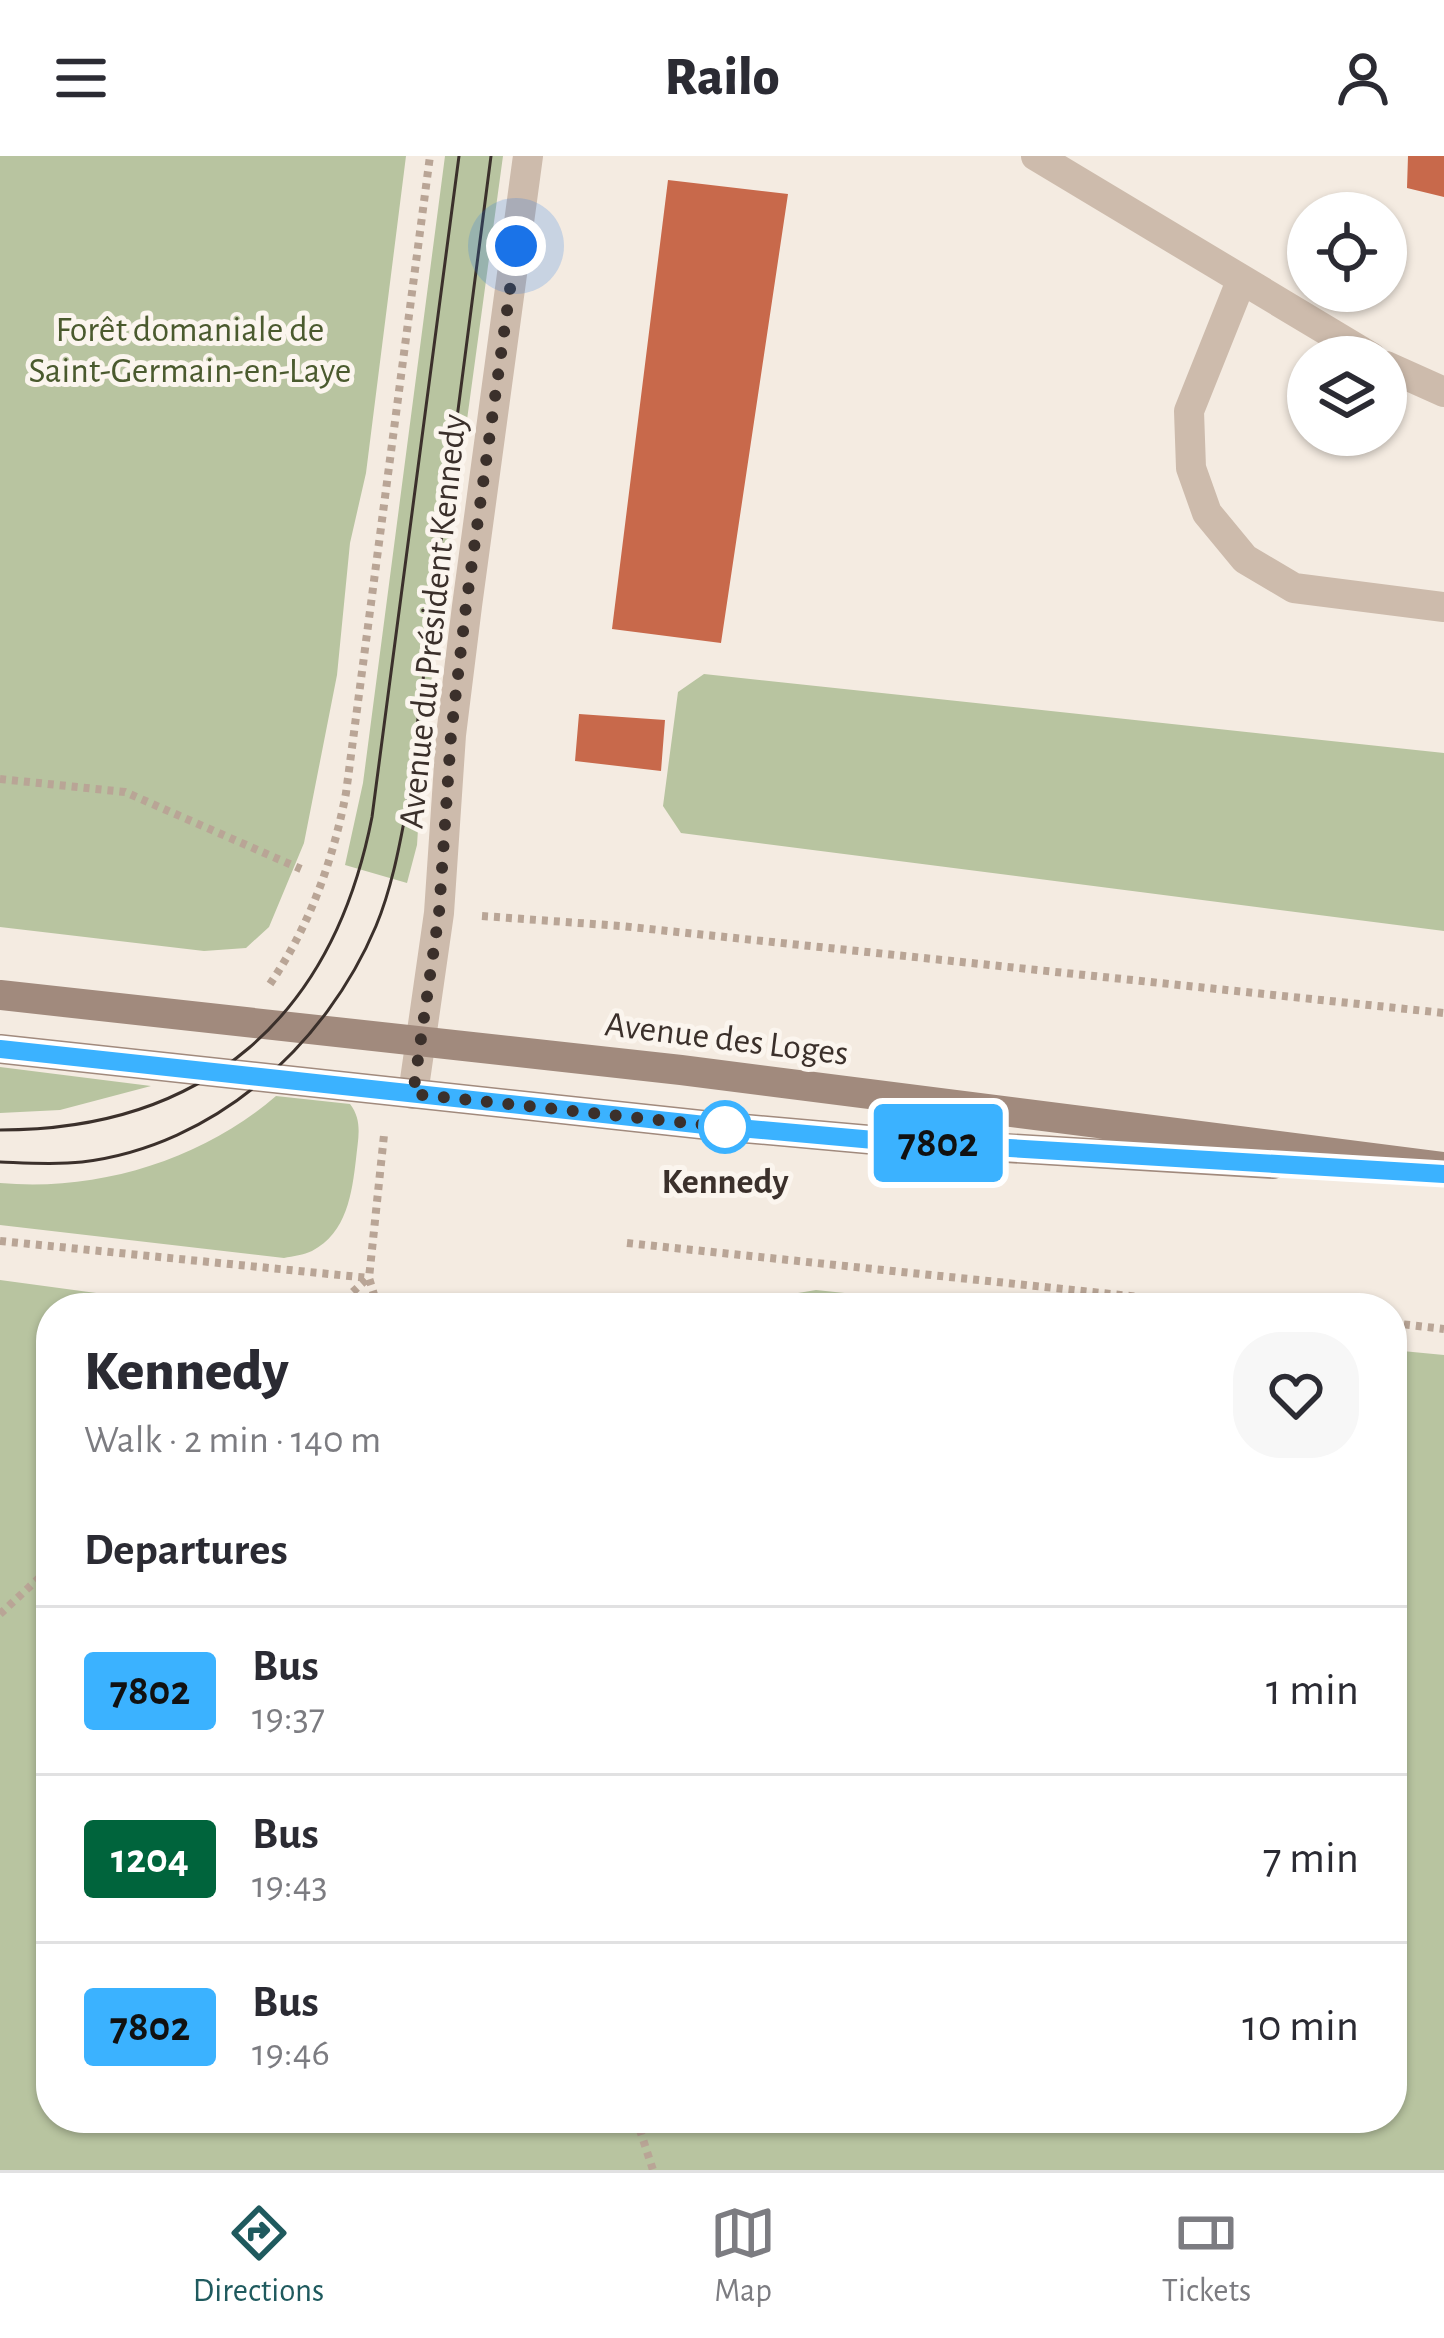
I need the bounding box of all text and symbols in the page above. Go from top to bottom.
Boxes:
icon: menu [48,45,114,111]
icon: person [1330,45,1396,111]
text: Railo [665,51,779,105]
map controls [1287,192,1407,456]
button: locate [1287,192,1407,312]
your location [486,216,546,276]
park label: Forêt domaniale de Saint-Germain-en-Laye [29,312,351,389]
button: layers [1287,336,1407,456]
street label: Avenue du Président Kennedy [393,412,473,830]
street label: Avenue des Loges [603,1006,851,1072]
marker: Kennedy [700,1102,750,1152]
line badge: 7802 [854,1104,1022,1182]
text: 7802 [898,1122,978,1164]
place label: Kennedy [661,1164,789,1200]
button: heart [1233,1332,1359,1458]
text: Kennedy [84,1343,289,1400]
text: Walk · 2 min · 140 m [84,1421,381,1460]
text: Departures [84,1528,288,1573]
text: Bus [252,1644,319,1689]
text: 1 min [1266,1668,1359,1713]
text: 7802 [110,1670,190,1712]
text: 19:37 [252,1698,325,1737]
text: Bus [252,1812,319,1857]
text: 7 min [1263,1836,1359,1881]
text: 1204 [111,1838,189,1880]
text: 19:43 [252,1866,328,1905]
text: Bus [252,1980,319,2025]
text: 10 min [1242,2004,1359,2049]
text: 7802 [110,2006,190,2048]
text: 19:46 [252,2034,330,2073]
tab: Directions [193,2200,324,2312]
tab: Map [710,2200,776,2312]
tab: Tickets [1162,2200,1251,2312]

